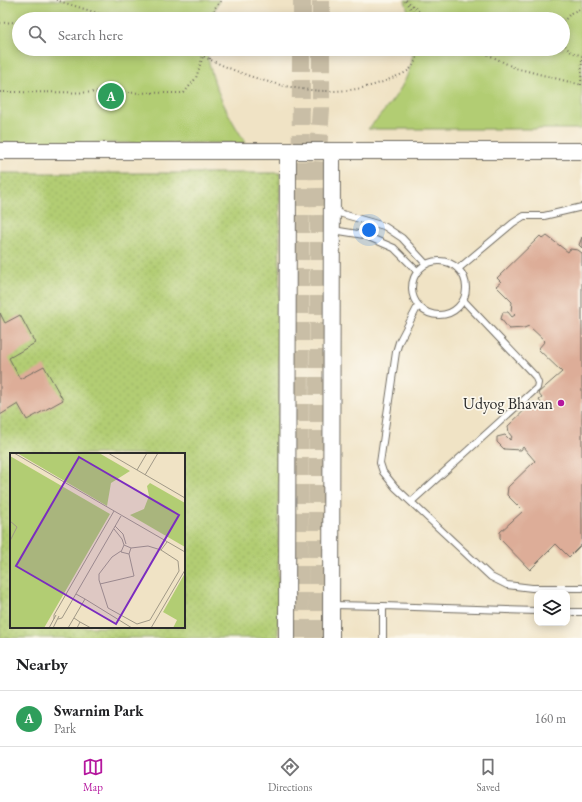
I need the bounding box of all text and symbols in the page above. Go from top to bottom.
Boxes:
search box [12,12,570,56]
icon: search [26,23,48,45]
text: Search here [58,25,123,44]
pin: A [98,81,124,111]
your location [359,220,379,240]
place label: Udyog Bhavan [463,393,554,414]
marker: Udyog Bhavan [556,398,566,408]
inset map [10,453,185,628]
map controls [534,590,570,626]
button: layers [534,590,570,626]
text: Nearby [16,653,68,675]
text: Swarnim Park [54,701,143,720]
text: A [24,710,34,727]
text: 160 m [535,710,566,727]
text: Park [54,720,76,737]
tab: Map [82,756,104,794]
tab: Directions [268,756,312,794]
tab: Saved [476,756,500,794]

